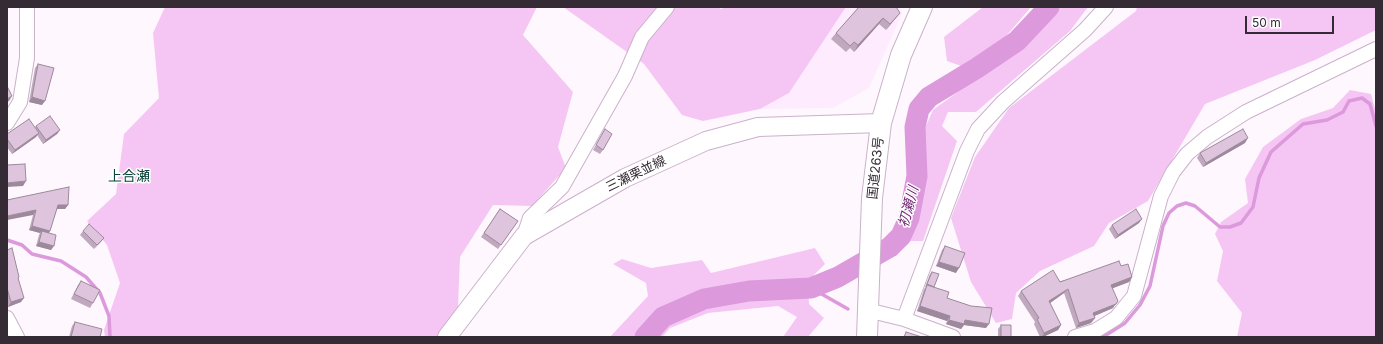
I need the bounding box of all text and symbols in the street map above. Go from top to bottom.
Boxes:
scale bar [1247,8,1336,34]
text: 50 m [1252,15,1281,30]
street label: 国道263号 [865,136,887,200]
street label: 三瀬栗並線 [603,153,669,195]
district label: 上合瀬 [108,169,150,185]
water label: 初瀬川 [895,185,923,229]

